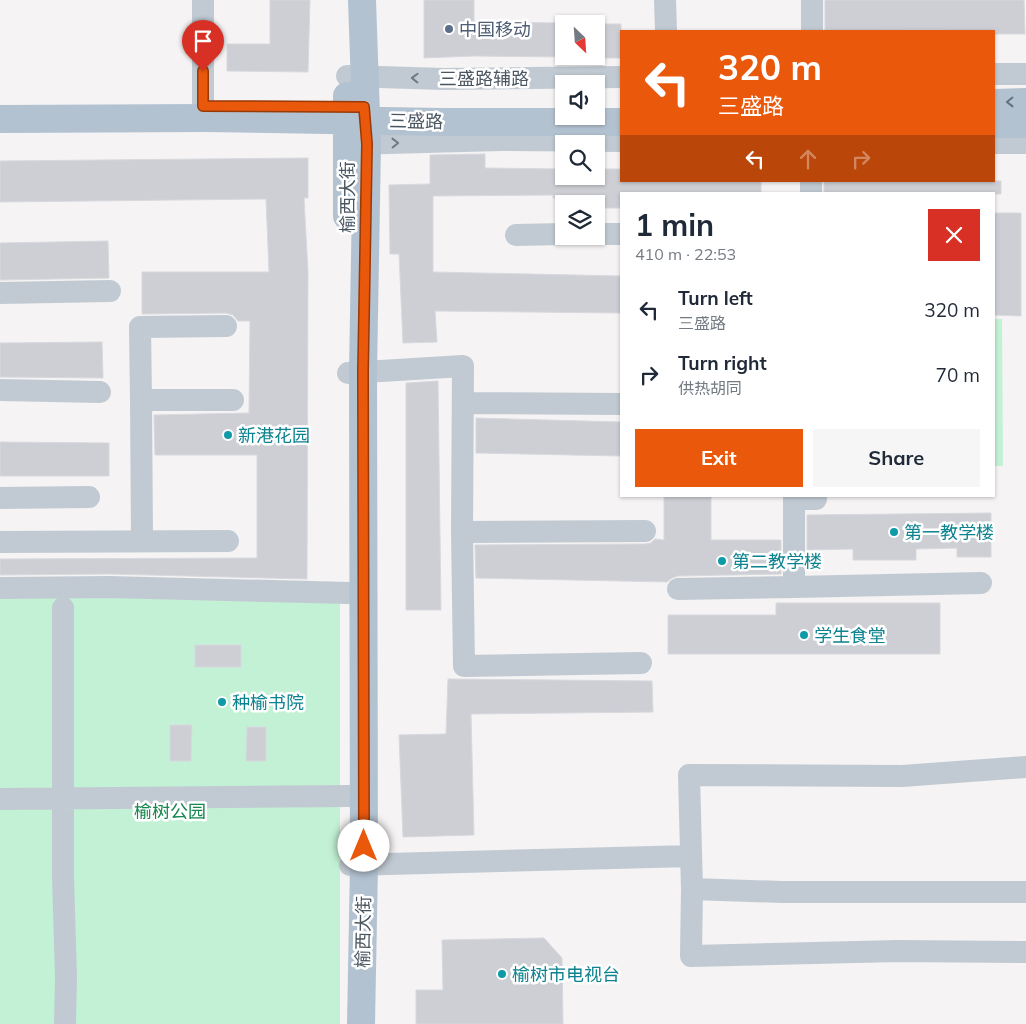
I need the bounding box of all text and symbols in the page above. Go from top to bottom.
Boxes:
north arrow [555,15,605,65]
map controls [555,15,605,245]
place label: 中国移动 [459,18,531,41]
pin [182,20,224,71]
marker: 中国移动 [443,23,455,35]
icon: arrive [189,27,217,55]
text: 320 m [718,45,822,89]
icon: left [635,50,700,115]
street label: 三盛路辅路 [439,67,529,90]
one-way arrow [411,73,418,83]
button: sound [555,75,605,125]
text: 三盛路 [718,92,784,120]
one-way arrow [1006,97,1014,108]
street label: 三盛路 [389,109,443,133]
button: search [555,135,605,185]
one-way arrow [392,138,400,148]
icon: left [741,145,769,173]
icon: ahead [794,145,822,173]
icon: right [847,145,875,173]
street label: 榆西大街 [336,161,359,233]
button: layers [555,195,605,245]
text: 1 min [635,206,714,244]
button: close [928,209,980,261]
text: 410 m · 22:53 [635,244,736,264]
text: Turn left [678,286,753,310]
icon: left [635,296,663,324]
text: 320 m [924,298,980,322]
text: 三盛路 [678,313,726,333]
text: Turn right [678,351,767,375]
icon: right [635,361,663,389]
text: 70 m [936,363,980,387]
text: 供热胡同 [678,378,742,398]
place label: 新港花园 [238,424,310,447]
marker: 新港花园 [222,429,234,441]
button: Exit [635,429,803,487]
button: Share [813,429,980,487]
place label: 第一教学楼 [904,521,994,544]
marker: 第一教学楼 [888,526,900,538]
place label: 第二教学楼 [732,550,822,573]
marker: 第二教学楼 [716,555,728,567]
place label: 学生食堂 [814,624,886,647]
marker: 学生食堂 [798,629,810,641]
place label: 种榆书院 [232,691,304,714]
marker: 种榆书院 [216,696,228,708]
park label: 榆树公园 [134,800,206,823]
position arrow [337,819,389,871]
street label: 榆西大街 [351,896,375,968]
place label: 榆树市电视台 [512,963,620,986]
marker: 榆树市电视台 [496,968,508,980]

